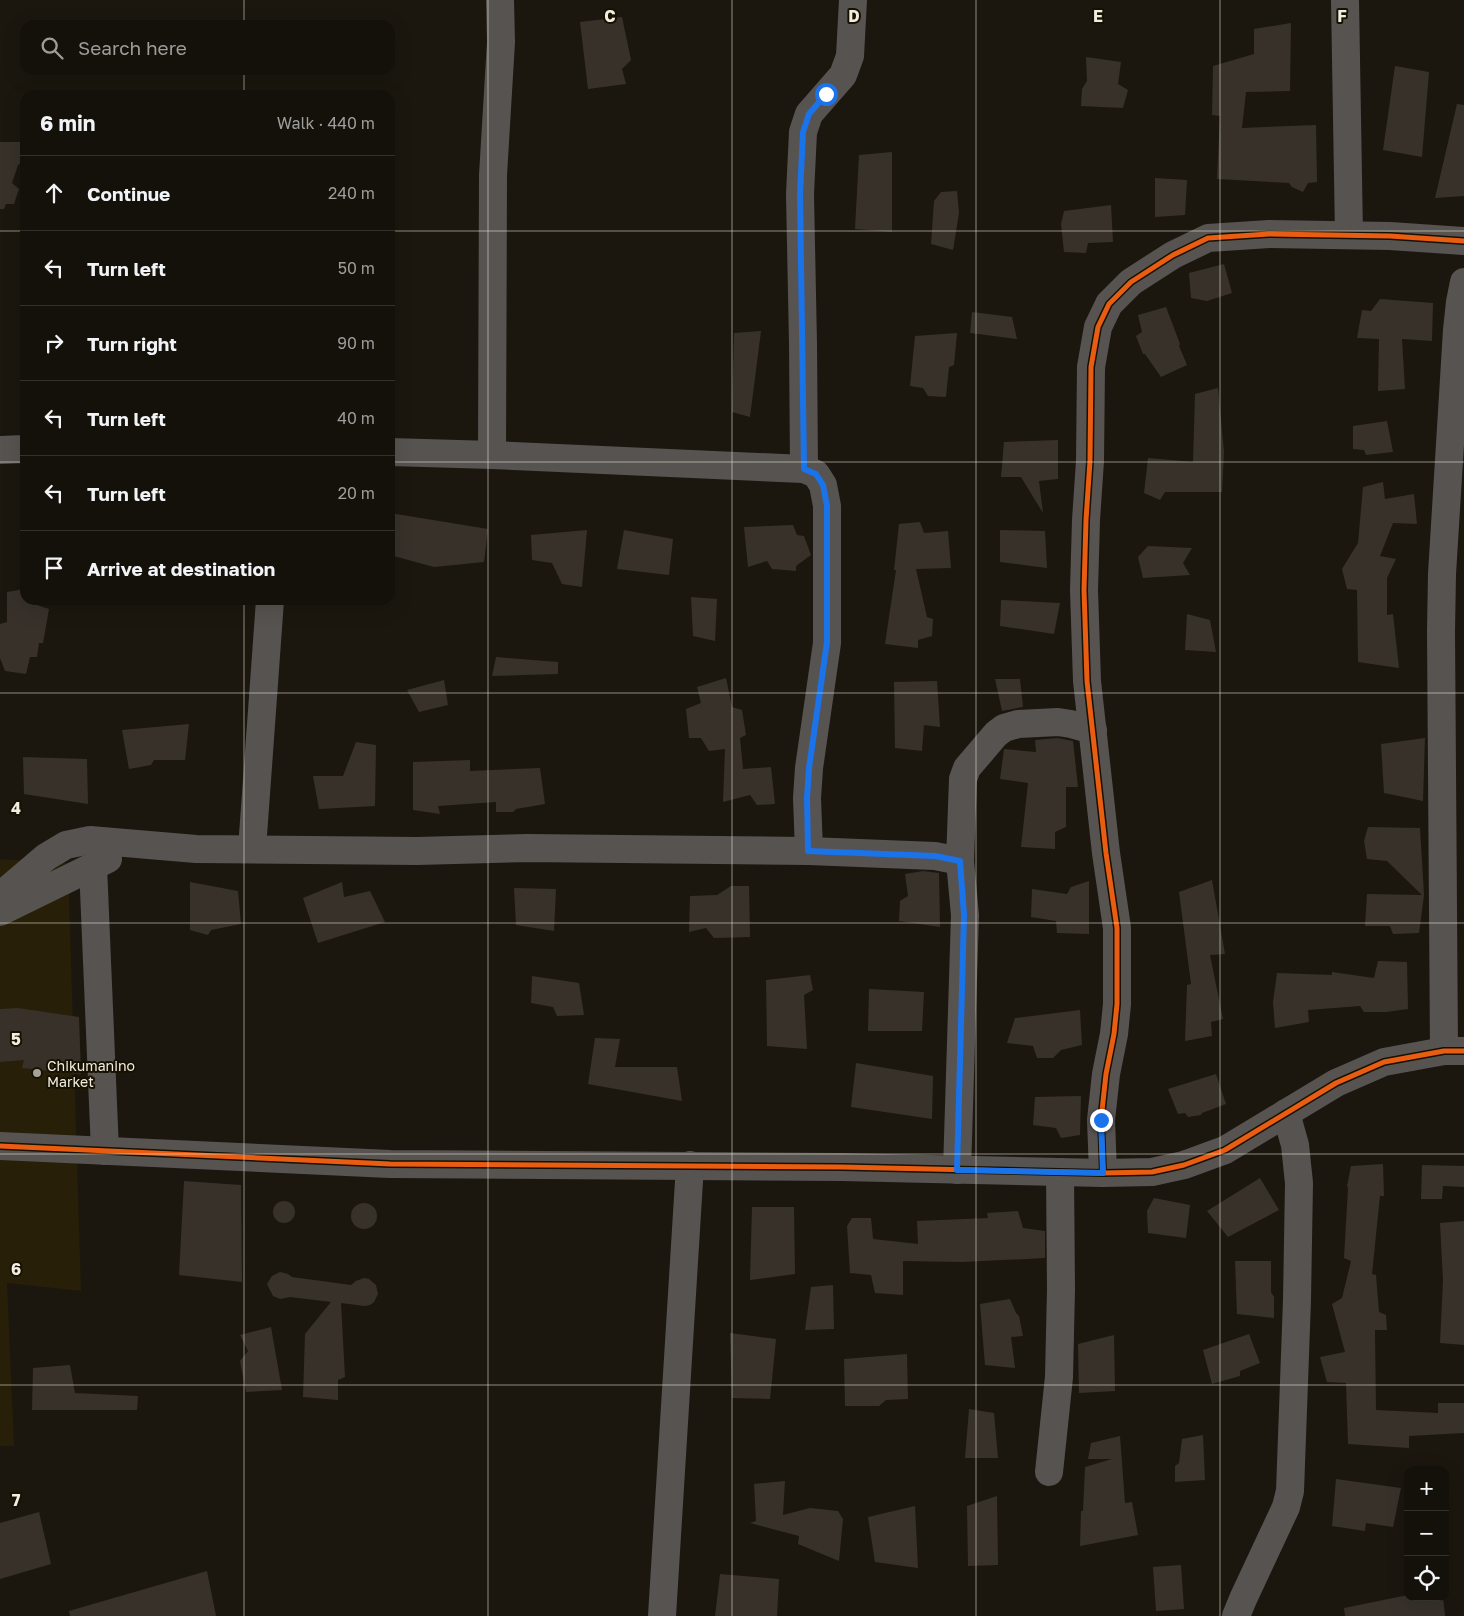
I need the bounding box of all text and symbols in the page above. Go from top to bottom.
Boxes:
text: C [604,6,616,26]
text: D [848,6,860,26]
text: E [1093,6,1103,26]
text: F [1337,6,1347,26]
search box [20,20,395,75]
icon: search [38,34,66,62]
text: Search here [78,36,187,59]
route start [815,83,838,106]
text: 6 min [40,110,95,136]
text: Walk · 440 m [277,113,375,133]
icon: ahead [40,179,68,207]
text: Continue [87,182,170,205]
text: 240 m [328,183,375,203]
icon: left [40,254,68,282]
text: Turn left [87,257,166,280]
text: 50 m [338,258,375,278]
icon: right [40,329,68,357]
text: Turn right [87,332,177,355]
text: 90 m [337,333,375,353]
icon: left [40,404,68,432]
text: Turn left [87,407,166,430]
text: 40 m [337,408,375,428]
icon: left [40,479,68,507]
text: Turn left [87,482,166,505]
text: 20 m [338,483,375,503]
icon: arrive [40,554,68,582]
text: Arrive at destination [87,557,275,580]
text: 4 [11,798,21,818]
text: 5 [11,1029,21,1049]
place label: Chikumanino Market [47,1057,135,1090]
marker: Chikumanino Market [31,1067,43,1079]
route end [1090,1109,1113,1132]
text: 6 [11,1259,21,1279]
map controls [1404,1466,1449,1601]
button: + [1404,1466,1449,1511]
text: 7 [12,1490,21,1510]
button: − [1404,1511,1449,1556]
button: locate [1404,1556,1449,1601]

